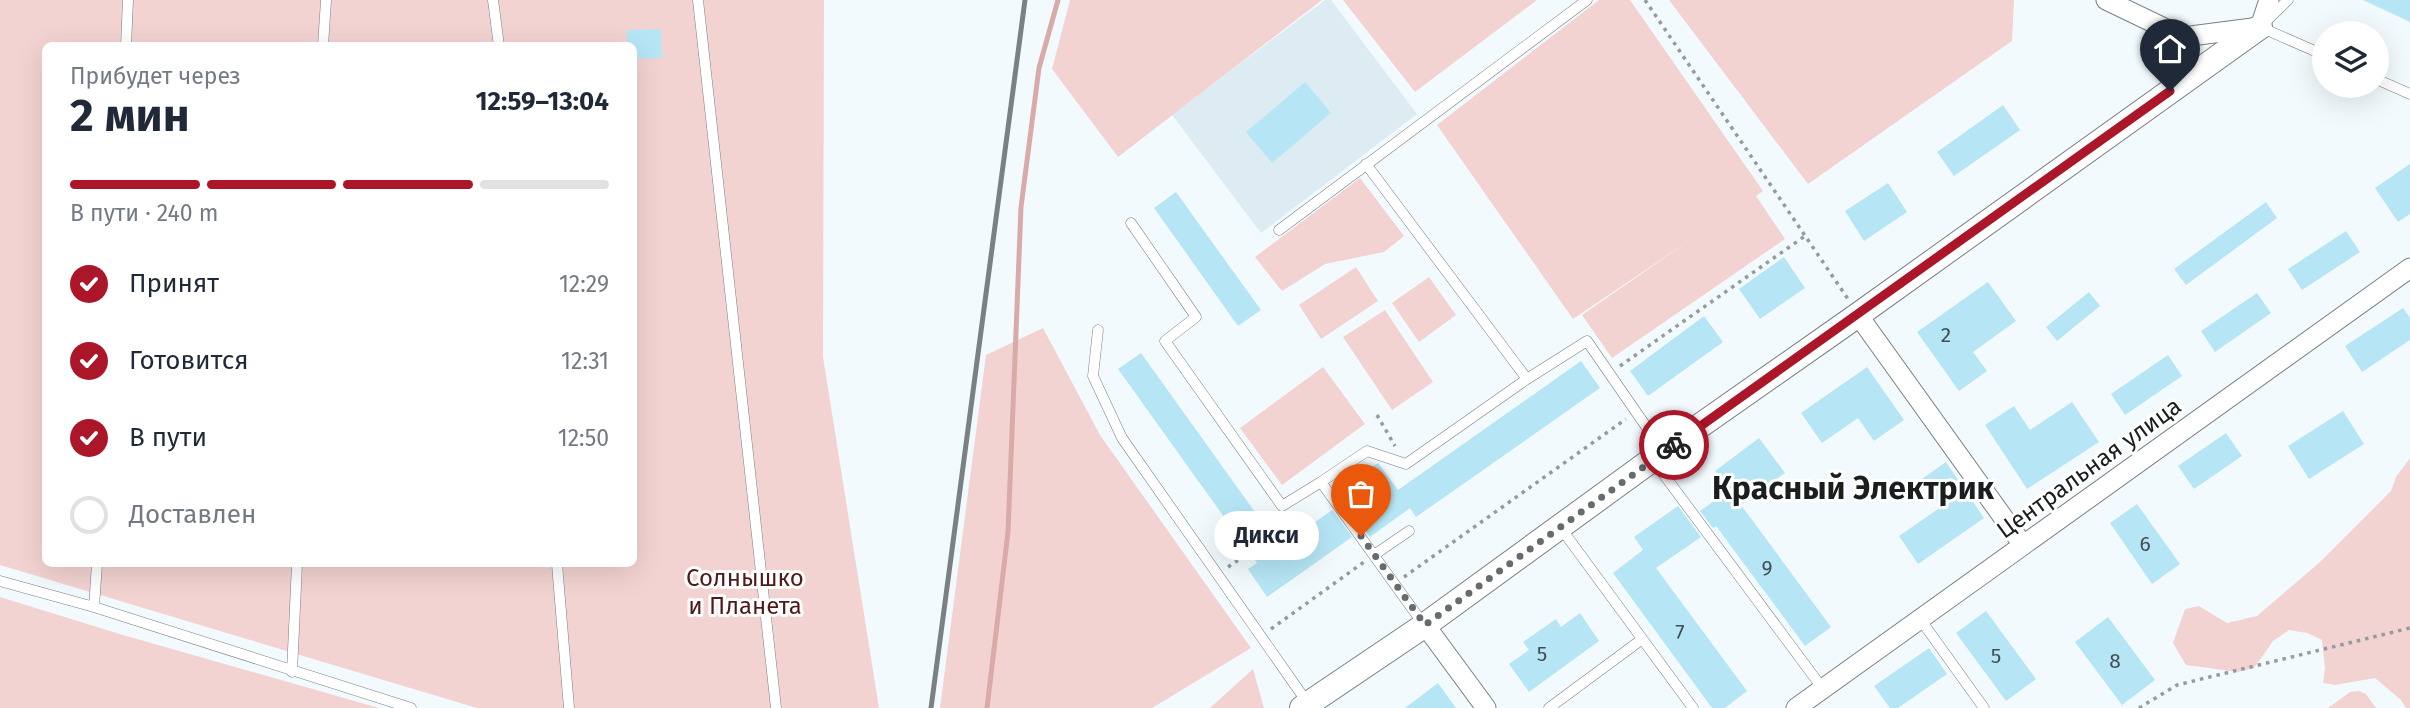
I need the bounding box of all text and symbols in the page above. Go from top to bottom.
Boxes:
pin [2140,19,2200,91]
map controls [2312,21,2389,98]
button: layers [2312,21,2389,98]
icon: home [2151,30,2189,68]
text: Прибудет через [70,62,241,90]
text: 12:59–13:04 [476,86,609,117]
text: 2 мин [70,88,190,143]
text: В пути · 240 m [70,199,219,227]
icon: check [70,265,108,303]
text: Принят [129,268,219,299]
text: 12:29 [559,270,609,298]
house number: 2 [1941,322,1951,348]
icon: check [70,342,108,380]
text: Готовится [129,345,249,376]
text: 12:31 [561,347,609,375]
street label: Центральная улица [1991,392,2187,544]
courier [1639,410,1709,480]
icon: check [70,419,108,457]
text: В пути [129,422,207,453]
text: 12:50 [558,424,609,452]
icon: bike [1655,426,1693,464]
pin [1331,464,1391,536]
district label: Красный Электрик [1712,469,1995,507]
icon: bag [1342,475,1380,513]
text: Доставлен [129,499,256,530]
callout: Дикси [1214,512,1319,560]
text: Дикси [1234,521,1299,549]
house number: 6 [2139,531,2151,557]
house number: 9 [1761,555,1773,581]
park label: Солнышко и Планета [686,564,804,620]
house number: 7 [1675,619,1685,645]
house number: 5 [1537,641,1547,667]
house number: 5 [1991,643,2001,669]
house number: 8 [2109,648,2121,674]

